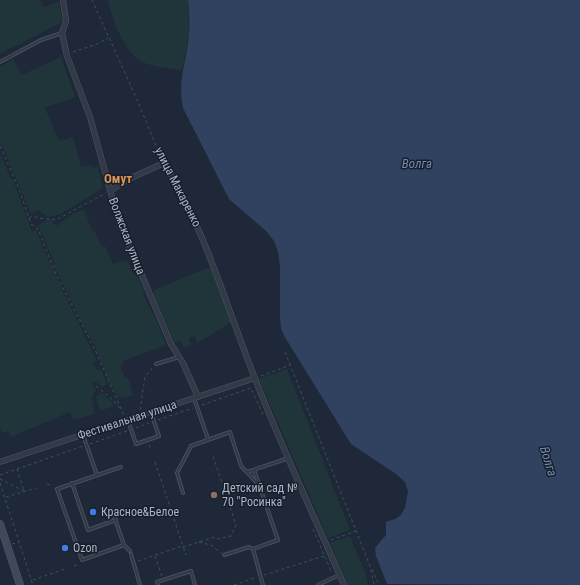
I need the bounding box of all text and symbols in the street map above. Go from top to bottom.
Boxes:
street label: улица Макаренко [152,145,204,229]
water label: Волга [402,156,432,171]
district label: Омут [104,171,132,186]
street label: Волжская улица [106,196,148,277]
street label: Фестивальная улица [76,397,179,443]
water label: Волга [537,444,560,478]
place label: Детский сад № 70 "Росинка" [222,481,298,509]
marker: Детский сад № 70 "Росинка" [209,490,219,500]
place label: Красное&Белое [101,505,179,519]
marker: Красное&Белое [88,507,98,517]
place label: Ozon [73,541,97,555]
marker: Ozon [60,543,70,553]

